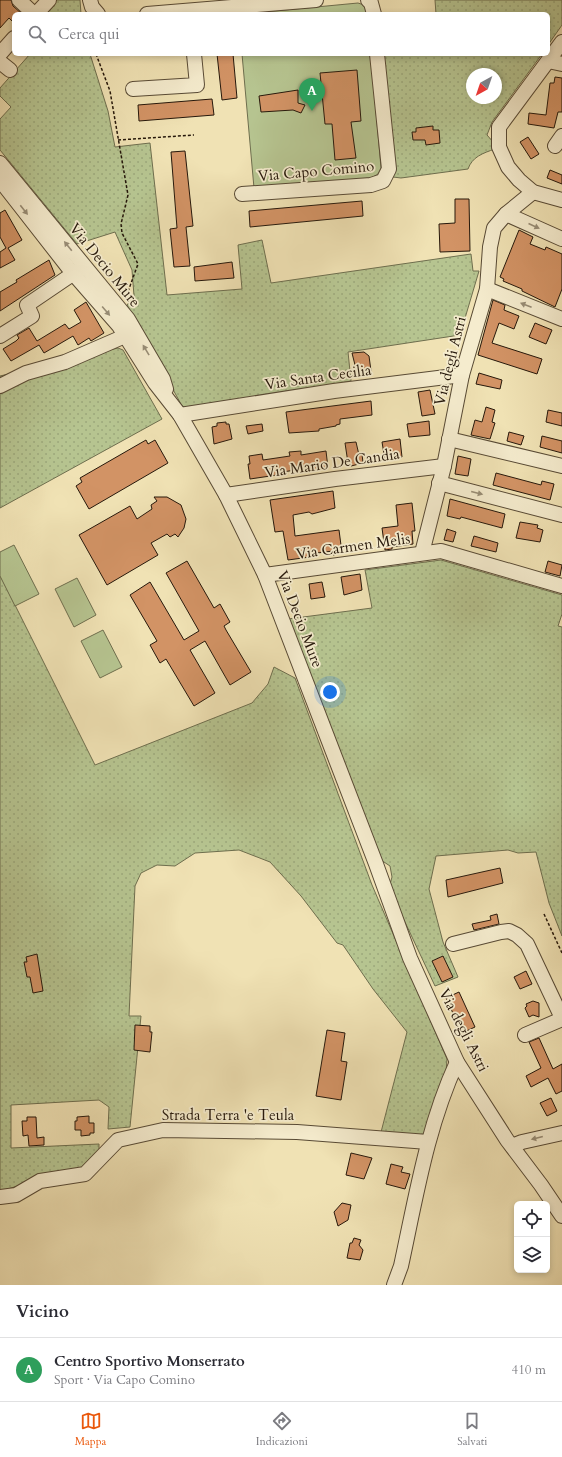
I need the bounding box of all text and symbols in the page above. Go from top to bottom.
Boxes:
search box [12,12,550,56]
icon: search [26,23,48,45]
text: Cerca qui [58,24,120,44]
north arrow [466,68,502,104]
pin: A [299,78,325,111]
street label: Via Capo Comino [257,156,375,186]
one-way arrow [20,205,28,216]
street label: Via Decio Mure [65,219,145,311]
one-way arrow [528,223,540,230]
one-way arrow [63,241,72,251]
one-way arrow [519,301,531,307]
one-way arrow [101,306,110,317]
street label: Via degli Astri [429,314,471,408]
one-way arrow [142,344,149,356]
street label: Via Santa Cecilia [263,360,373,394]
street label: Via Mario De Candia [263,444,401,482]
one-way arrow [471,490,483,496]
street label: Via Carmen Melis [295,528,411,564]
street label: Via Decio Mure [272,568,328,671]
your location [320,682,340,702]
street label: Via degli Astri [434,985,494,1075]
street label: Strada Terra 'e Teula [162,1105,295,1125]
one-way arrow [530,1135,542,1141]
map controls [514,1201,550,1273]
button: locate [514,1201,550,1237]
button: layers [514,1237,550,1273]
text: Vicino [16,1300,69,1323]
text: Centro Sportivo Monserrato [54,1351,245,1371]
text: A [24,1361,34,1379]
text: 410 m [512,1361,546,1379]
text: Sport · Via Capo Comino [54,1371,195,1389]
tab: Mappa [75,1410,106,1449]
tab: Indicazioni [256,1410,308,1449]
tab: Salvati [457,1410,487,1449]

